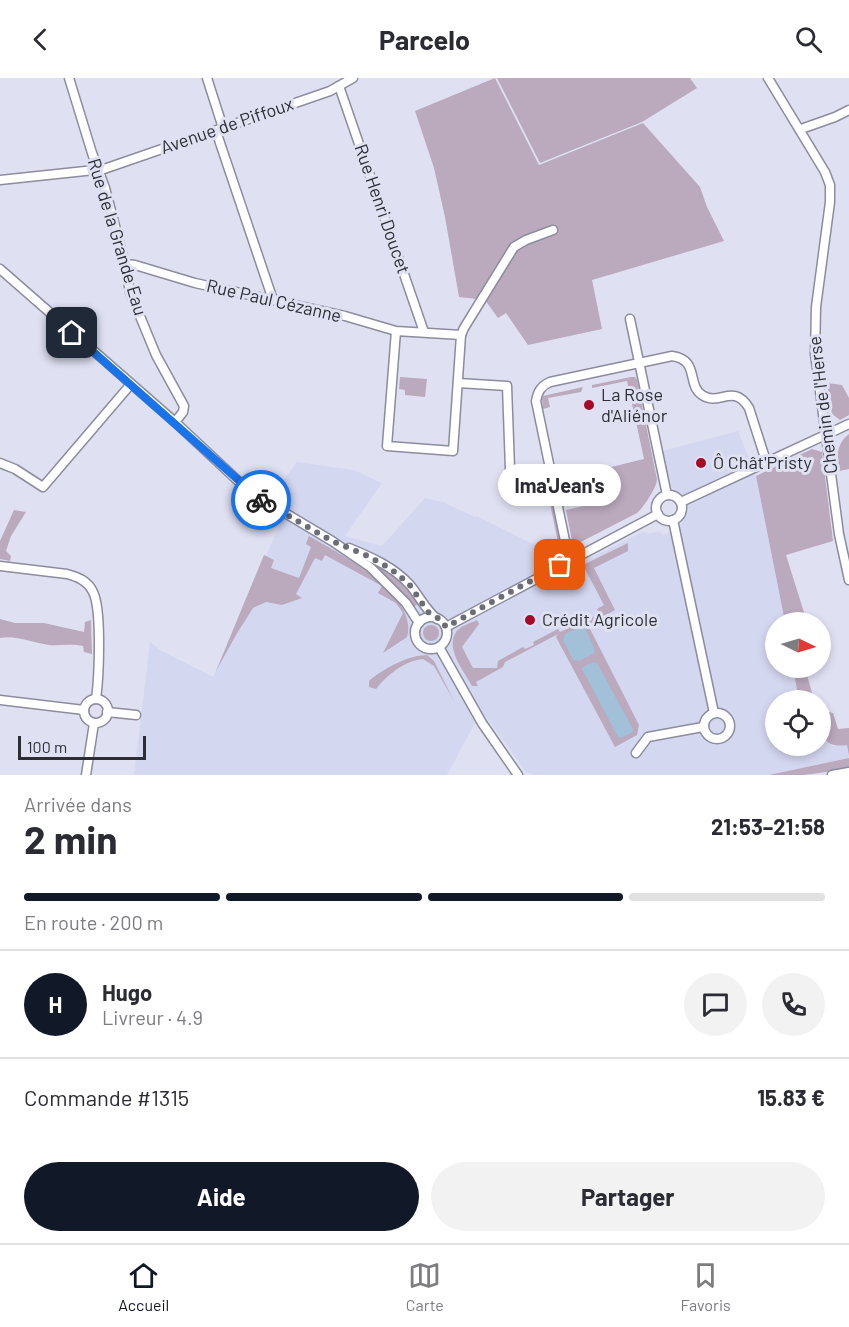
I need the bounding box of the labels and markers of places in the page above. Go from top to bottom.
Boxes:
pin [46,307,97,358]
place label: La Rose d'Aliénor [601,383,668,426]
marker: La Rose d'Aliénor [582,398,596,412]
place label: Ô Chât'Pristy [713,451,812,473]
marker: Ô Chât'Pristy [694,456,708,470]
callout: Ima'Jean's [498,463,622,505]
pin [534,539,585,590]
place label: Crédit Agricole [542,608,658,630]
marker: Crédit Agricole [523,613,537,627]

